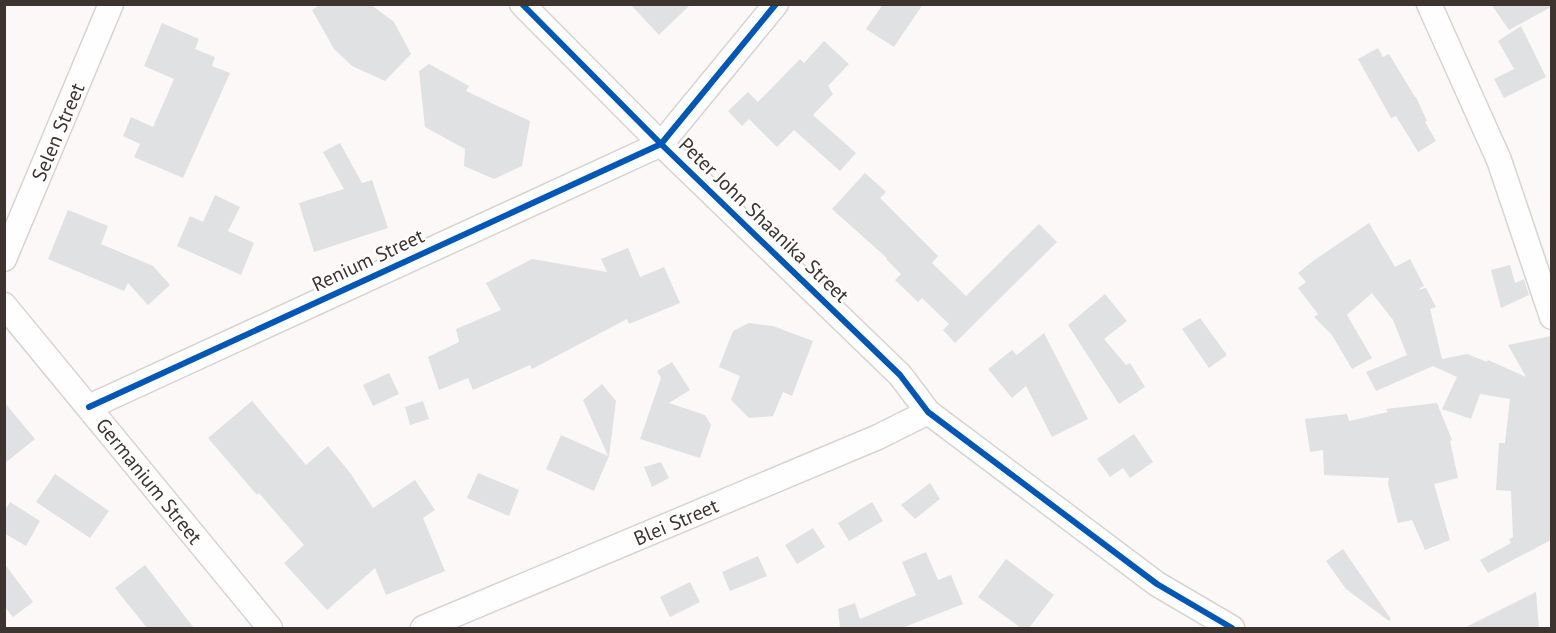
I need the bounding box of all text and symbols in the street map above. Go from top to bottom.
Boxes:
street label: Selen Street [26,79,90,185]
street label: Peter John Shaanika Street [673,132,855,308]
street label: Renium Street [308,223,428,297]
street label: Germanium Street [90,413,208,550]
street label: Blei Street [630,492,722,551]

